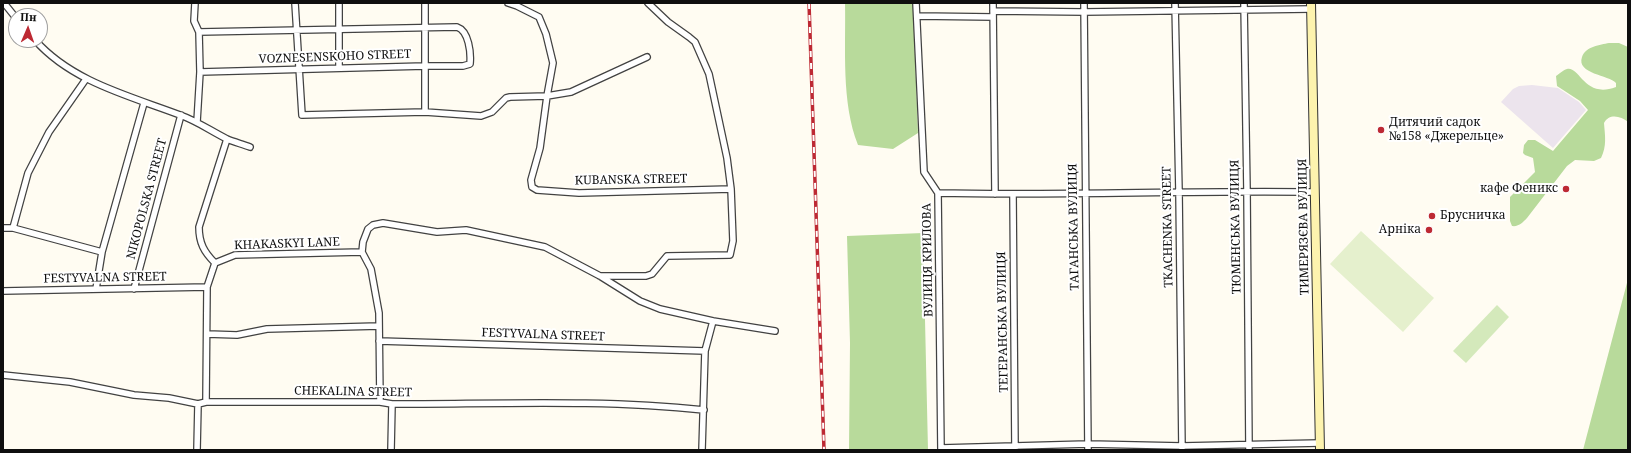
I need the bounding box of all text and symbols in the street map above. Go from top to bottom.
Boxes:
north arrow [8,8,48,48]
text: Пн [20,9,37,24]
street label: VOZNESENSKOHO STREET [258,47,412,67]
place label: Дитячий садок №158 «Джерельце» [1389,116,1504,144]
marker: Дитячий садок №158 «Джерельце» [1376,125,1386,135]
street label: NIKOPOLSKA STREET [124,137,170,261]
street label: ТИМЕРЯЗЄВА ВУЛИЦЯ [1296,158,1312,296]
street label: ТЮМЕНСЬКА ВУЛИЦЯ [1228,160,1244,294]
street label: ТАГАНСЬКА ВУЛИЦЯ [1066,163,1082,291]
street label: TKACHENKA STREET [1160,166,1176,288]
street label: KUBANSKA STREET [575,172,687,188]
place label: кафе Феникс [1480,182,1558,196]
marker: кафе Феникс [1561,184,1571,194]
street label: ВУЛИЦЯ КРИЛОВА [920,203,936,317]
place label: Брусничка [1440,209,1506,223]
marker: Брусничка [1427,211,1437,221]
place label: Арніка [1379,223,1421,237]
marker: Арніка [1424,225,1434,235]
street label: KHAKASKYI LANE [234,235,340,253]
street label: ТЕГЕРАНСЬКА ВУЛИЦЯ [995,251,1011,393]
street label: FESTYVALNA STREET [43,270,167,286]
street label: FESTYVALNA STREET [481,326,605,344]
street label: CHEKALINA STREET [294,384,412,400]

